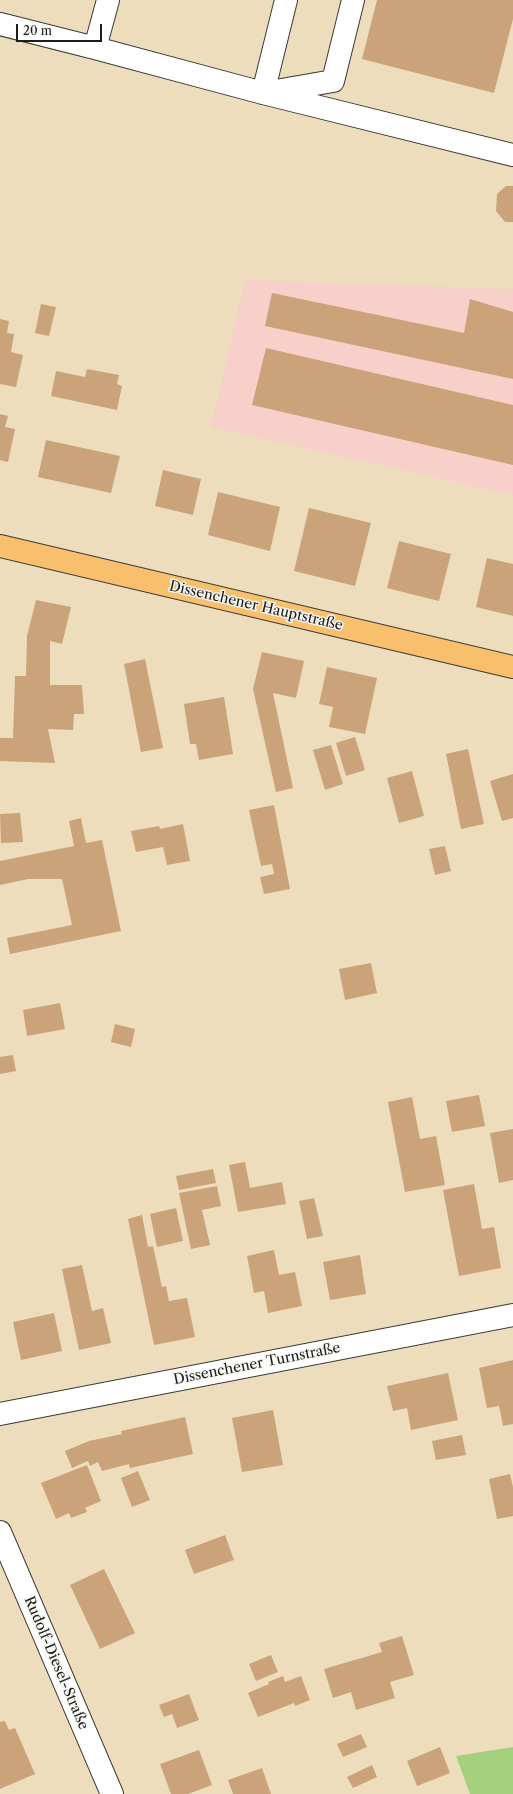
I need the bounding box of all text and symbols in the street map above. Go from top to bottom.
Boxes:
scale bar [18,16,104,42]
text: 20 m [23,23,52,38]
street label: Dissenchener Hauptstraße [167,578,345,634]
street label: Dissenchener Turnstraße [172,1340,342,1388]
street label: Rudolf-Diesel-Straße [20,1594,92,1732]

